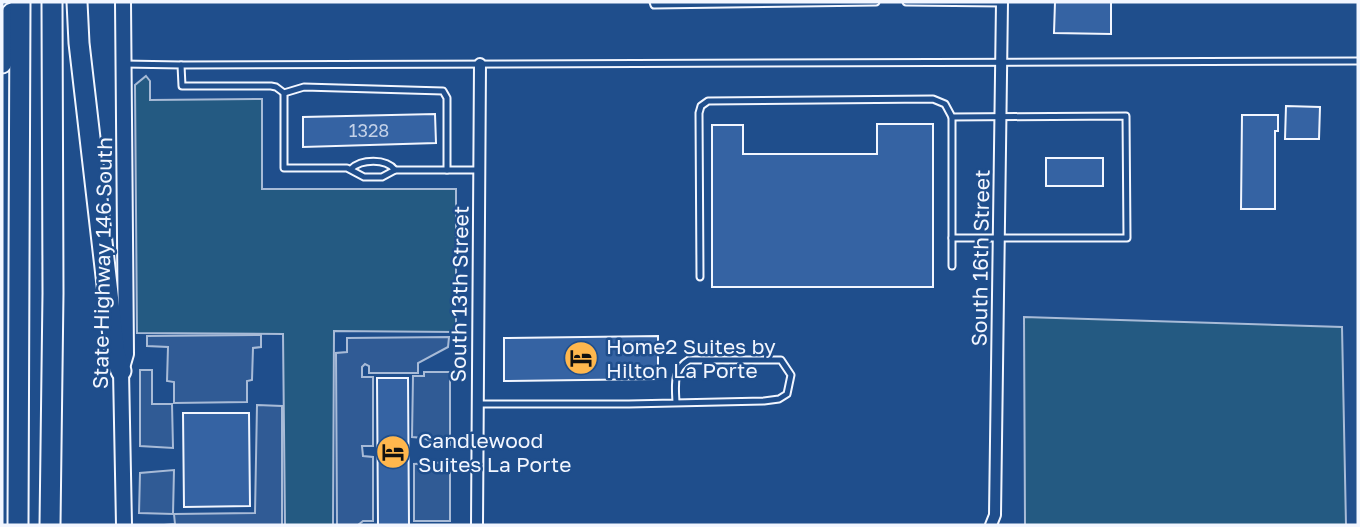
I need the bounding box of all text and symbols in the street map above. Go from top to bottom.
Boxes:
house number: 1328 [349,119,389,141]
street label: State Highway 146 South [87,137,117,389]
street label: South 16th Street [965,169,995,347]
street label: South 13th Street [444,206,474,382]
place label: Home2 Suites by Hilton La Porte [606,333,776,383]
hotel icon: Home2 Suites by Hilton La Porte [562,339,600,377]
place label: Candlewood Suites La Porte [418,427,571,477]
hotel icon: Candlewood Suites La Porte [374,433,412,471]

